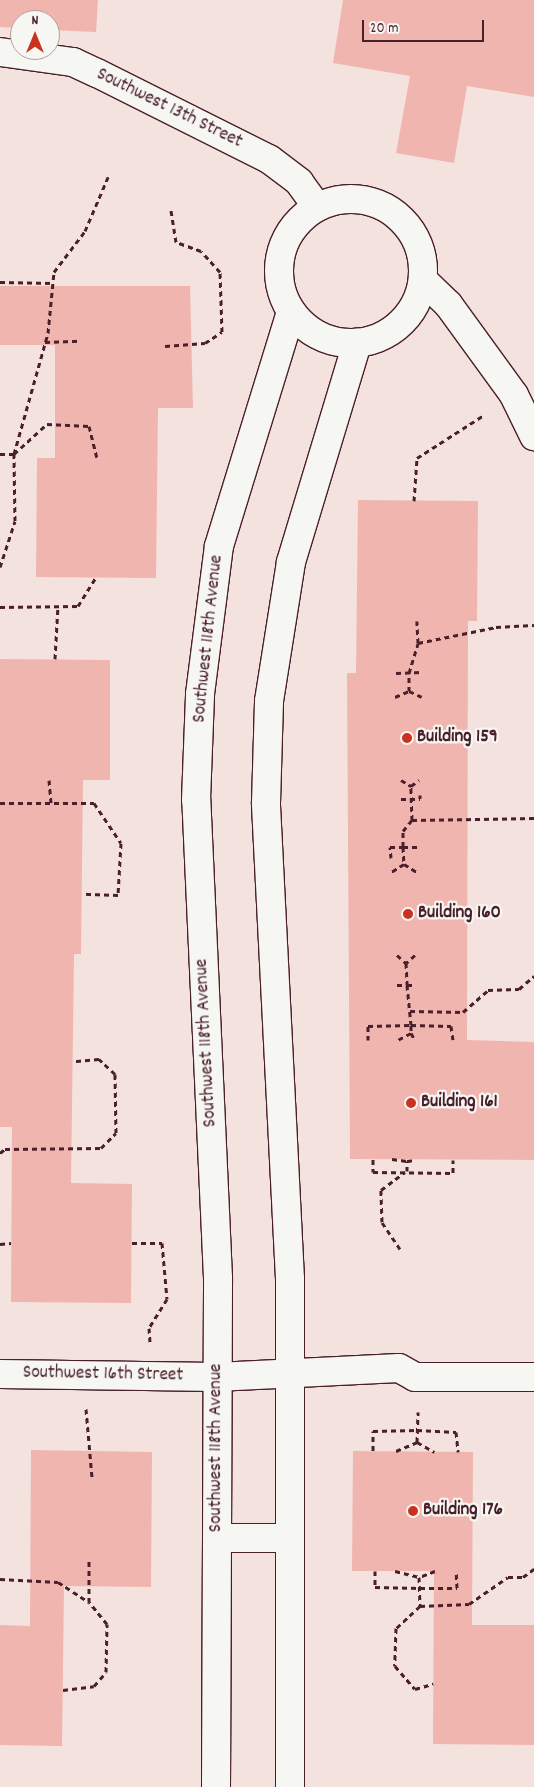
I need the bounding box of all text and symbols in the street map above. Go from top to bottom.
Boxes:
north arrow [10,10,60,60]
scale bar [364,10,486,42]
text: N [32,11,38,31]
text: 20 m [370,18,398,40]
street label: Southwest 13th Street [92,64,246,154]
street label: Southwest 118th Avenue [189,554,229,724]
place label: Building 159 [417,727,498,749]
marker: Building 159 [401,732,413,744]
place label: Building 160 [418,903,501,925]
marker: Building 160 [402,908,414,920]
street label: Southwest 118th Avenue [191,958,223,1128]
place label: Building 161 [421,1092,498,1114]
marker: Building 161 [405,1097,417,1109]
street label: Southwest 16th Street [23,1362,183,1388]
street label: Southwest 118th Avenue [206,1364,228,1532]
place label: Building 176 [423,1500,503,1522]
marker: Building 176 [407,1505,419,1517]

